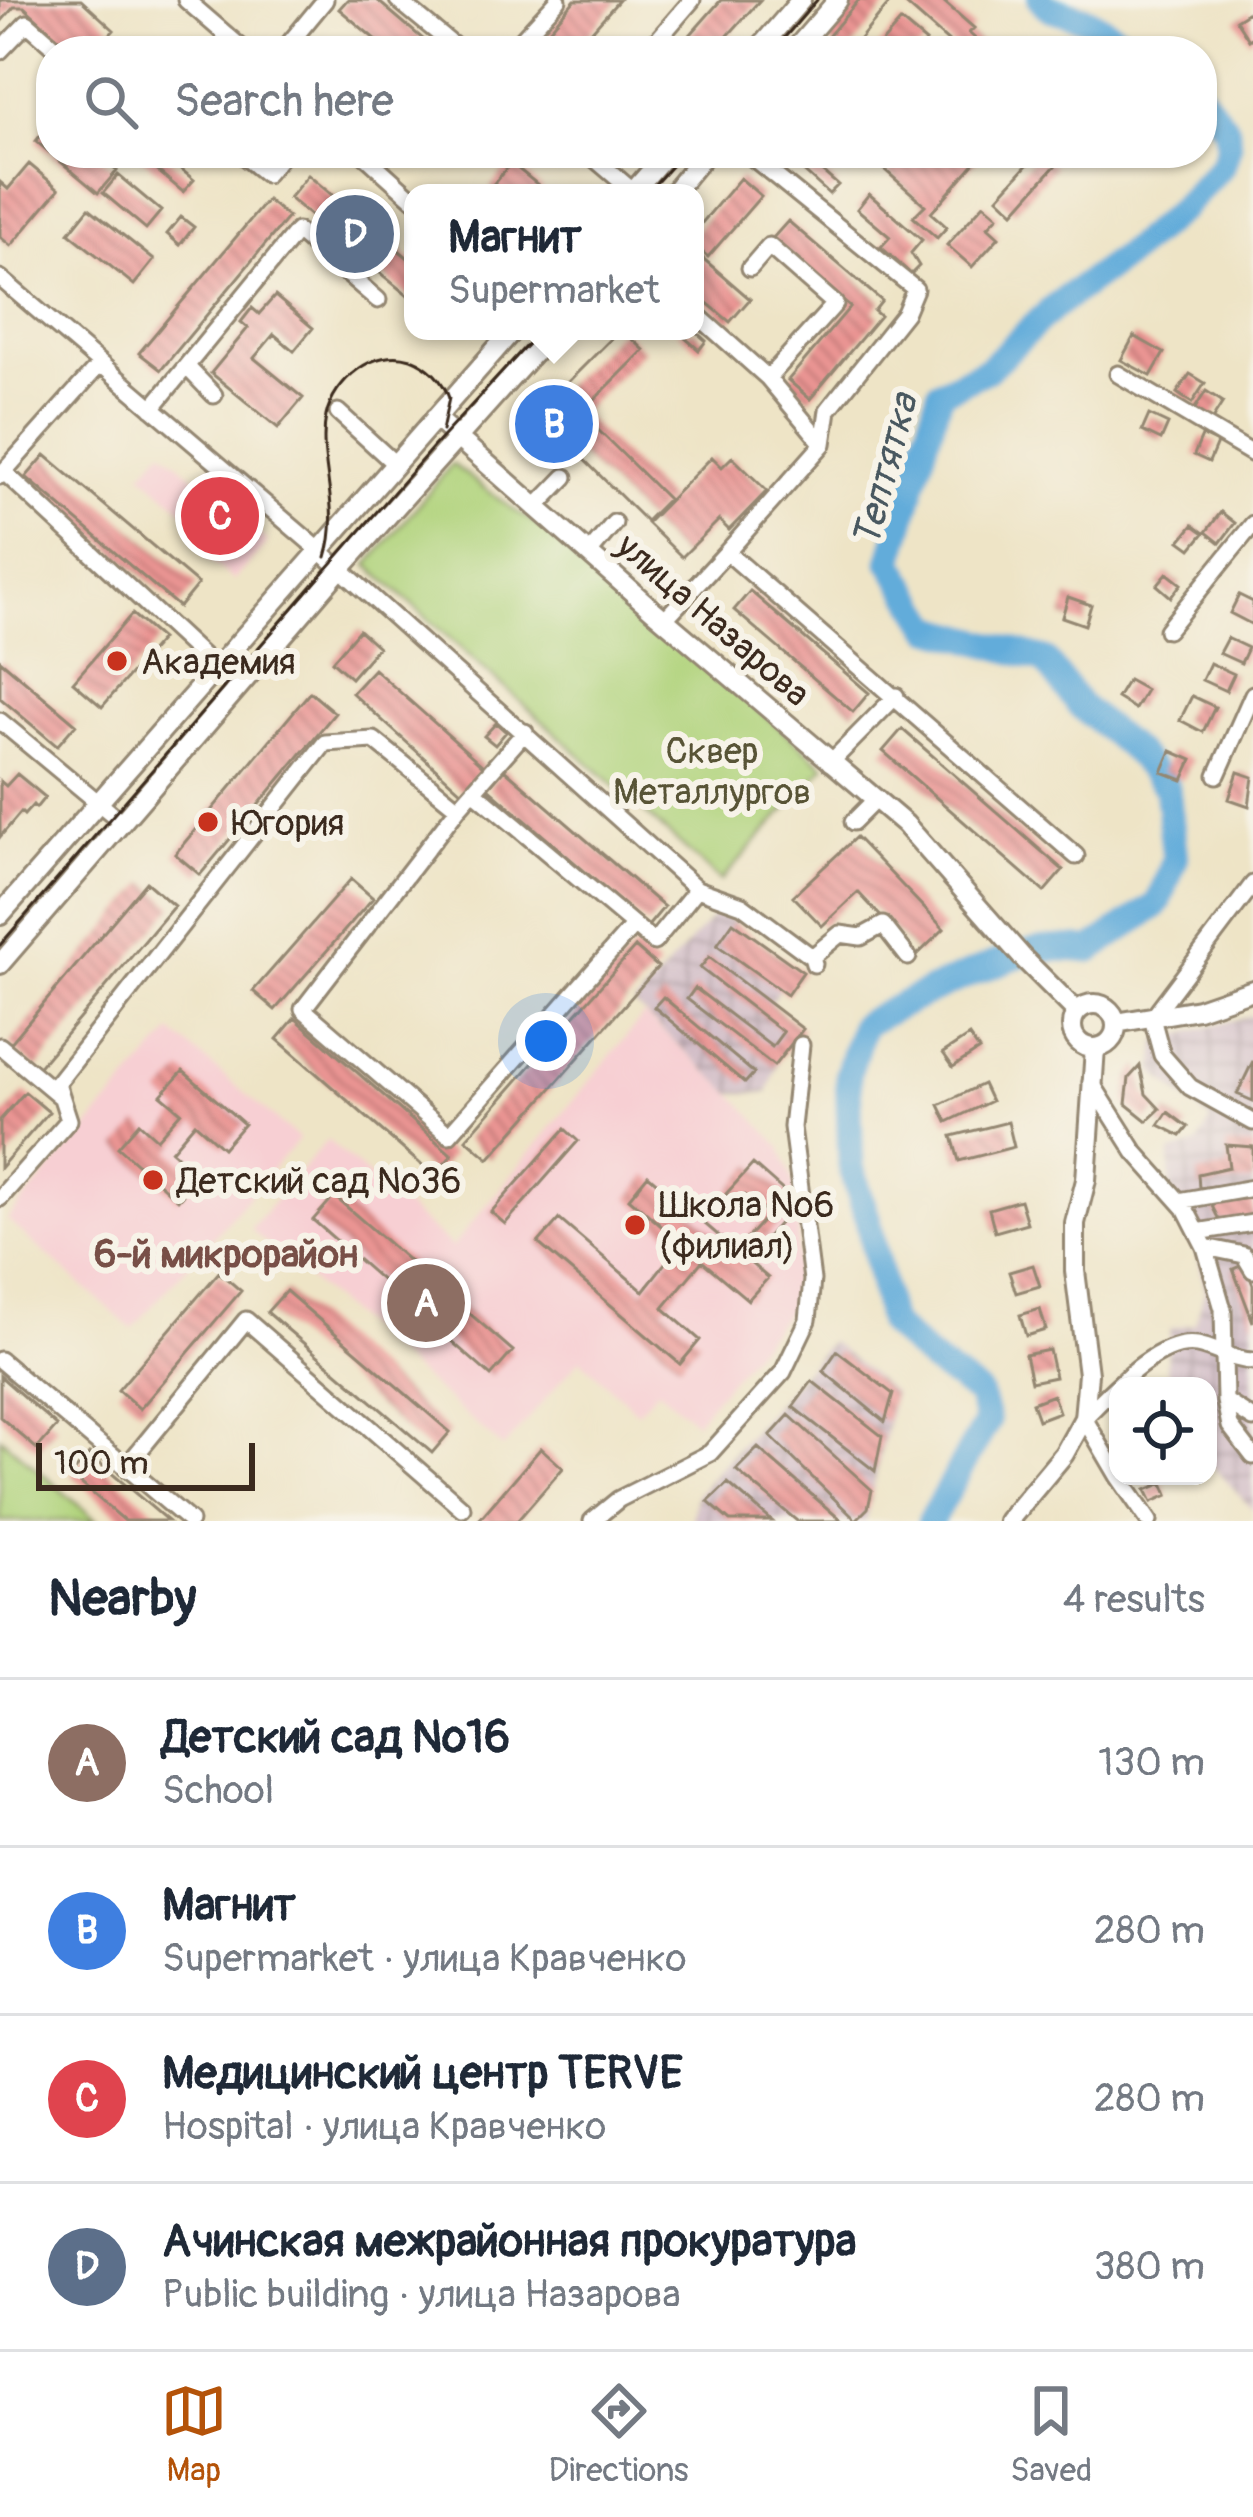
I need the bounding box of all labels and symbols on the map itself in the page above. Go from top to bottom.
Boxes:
pin: D [316,189,394,279]
pin: B [515,379,593,469]
water label: Тептятка [842,387,930,552]
pin: C [181,471,259,561]
street label: улица Назарова [606,523,819,716]
place label: Академия [141,640,296,685]
marker: Академия [104,648,130,674]
park label: Сквер Металлургов [613,729,811,815]
place label: Югория [232,801,345,846]
marker: Югория [195,809,221,835]
your location [516,1011,576,1071]
place label: Детский сад №36 [175,1159,462,1204]
marker: Детский сад №36 [140,1167,166,1193]
place label: Школа №6 (филиал) [659,1183,834,1269]
marker: Школа №6 (филиал) [622,1212,648,1238]
district label: 6-й микрорайон [94,1230,358,1279]
pin: A [387,1258,465,1348]
scale bar [36,1437,255,1490]

